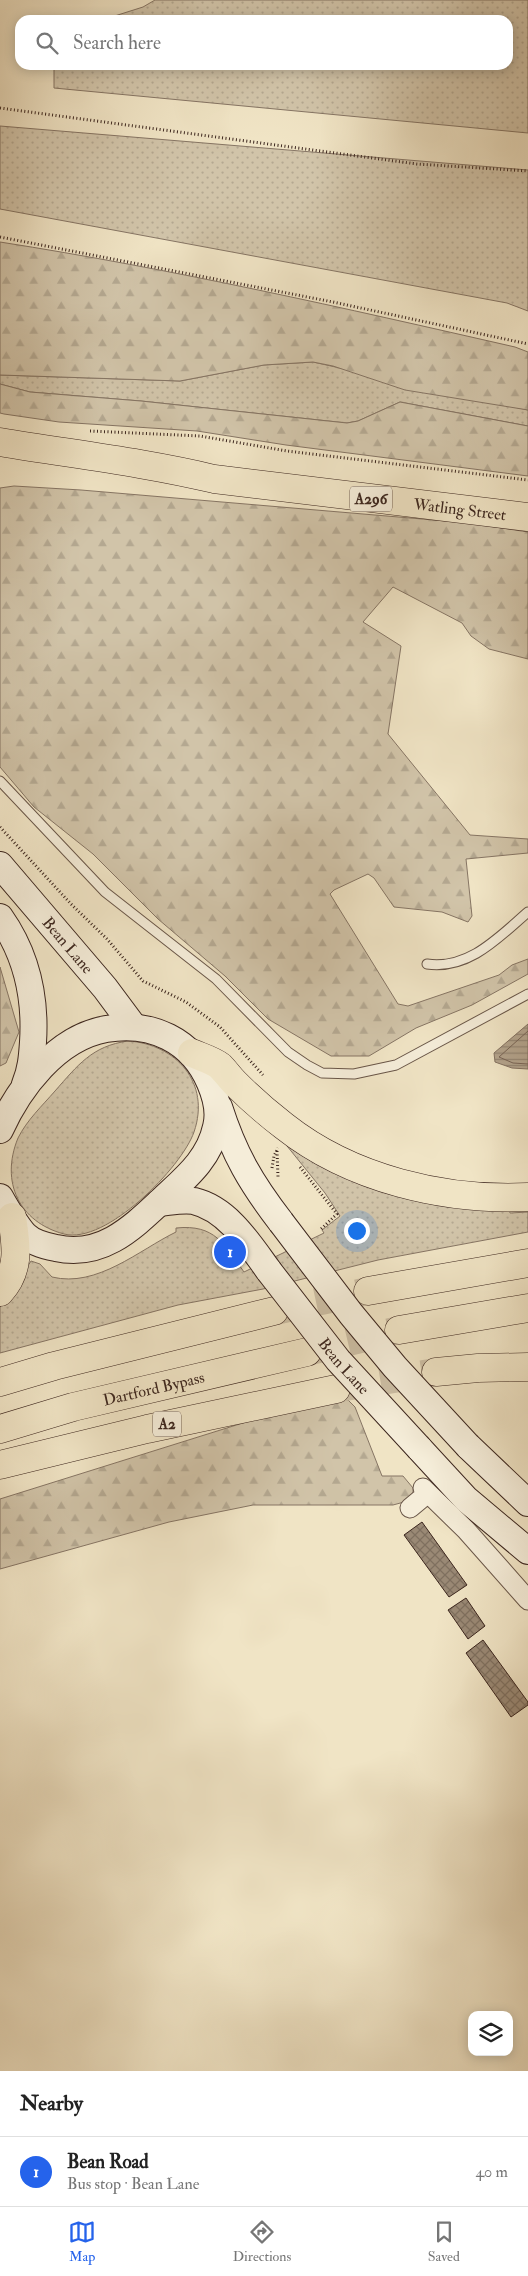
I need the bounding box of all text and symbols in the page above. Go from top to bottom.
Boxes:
search box [15,15,513,70]
icon: search [33,29,61,57]
text: Search here [73,31,161,55]
road number: A296 [350,486,392,512]
street label: Watling Street [411,494,507,525]
street label: Bean Lane [38,913,97,978]
your location [344,1218,370,1244]
pin: 1 [214,1233,246,1271]
street label: Bean Lane [313,1334,374,1399]
street label: Dartford Bypass [101,1367,207,1411]
road number: A2 [153,1412,181,1436]
map controls [468,2011,513,2056]
button: layers [468,2011,513,2056]
text: Nearby [20,2090,83,2117]
text: Bean Road [67,2150,149,2174]
text: 1 [33,2162,39,2182]
text: 40 m [475,2162,508,2182]
text: Bus stop · Bean Lane [67,2174,199,2194]
tab: Map [68,2218,96,2265]
tab: Directions [233,2218,291,2265]
tab: Saved [428,2218,460,2265]

